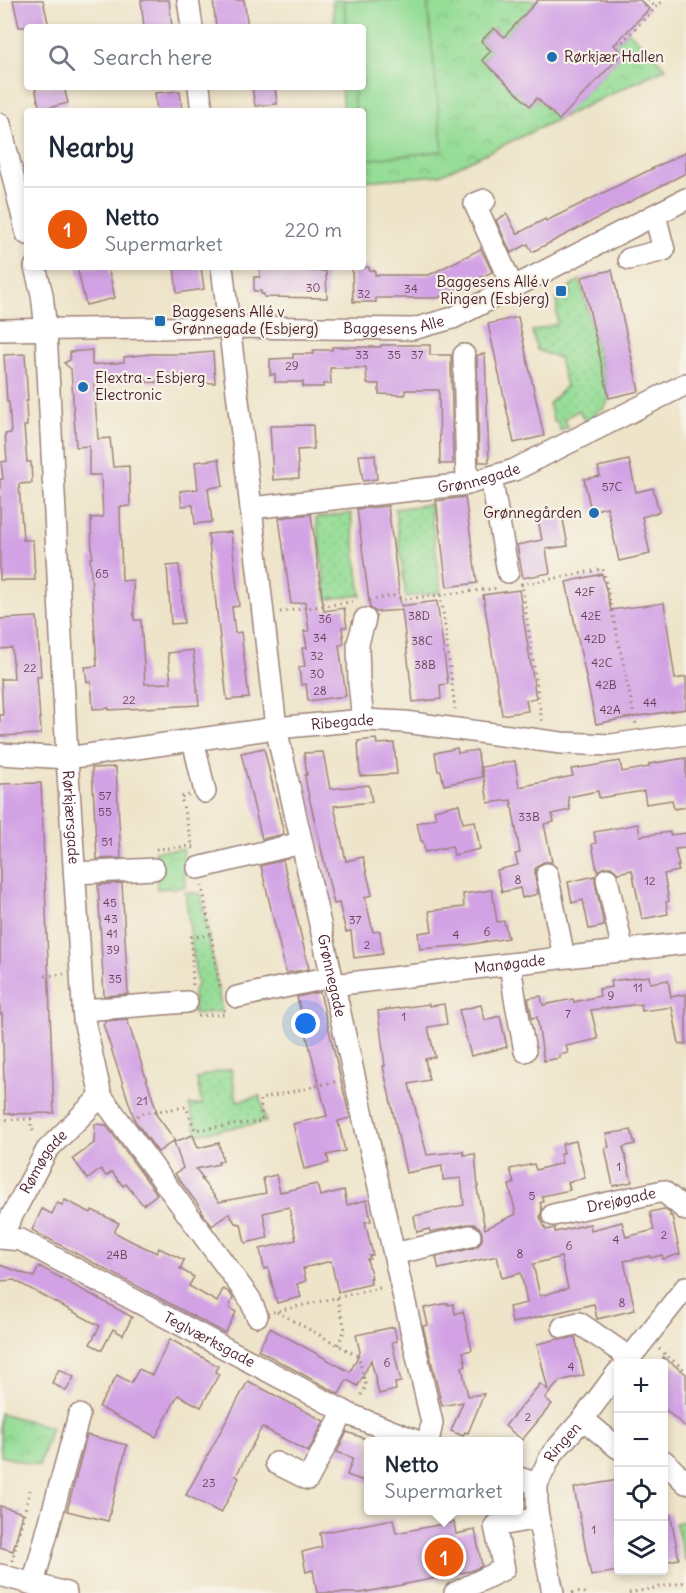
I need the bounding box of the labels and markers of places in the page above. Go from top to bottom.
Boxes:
place label: Rørkjær Hallen [564,47,664,66]
marker: Rørkjær Hallen [545,50,559,64]
place label: Baggesens Allé v Ringen (Esbjerg) [437,272,549,308]
marker: Baggesens Allé v Ringen (Esbjerg) [554,284,568,298]
place label: Baggesens Allé v Grønnegade (Esbjerg) [172,302,318,338]
marker: Baggesens Allé v Grønnegade (Esbjerg) [153,314,167,328]
place label: Elextra - Esbjerg Electronic [95,368,205,404]
marker: Elextra - Esbjerg Electronic [76,380,90,394]
place label: Grønnegården [483,503,582,522]
marker: Grønnegården [587,506,601,520]
pin: 1 [424,1534,464,1580]

